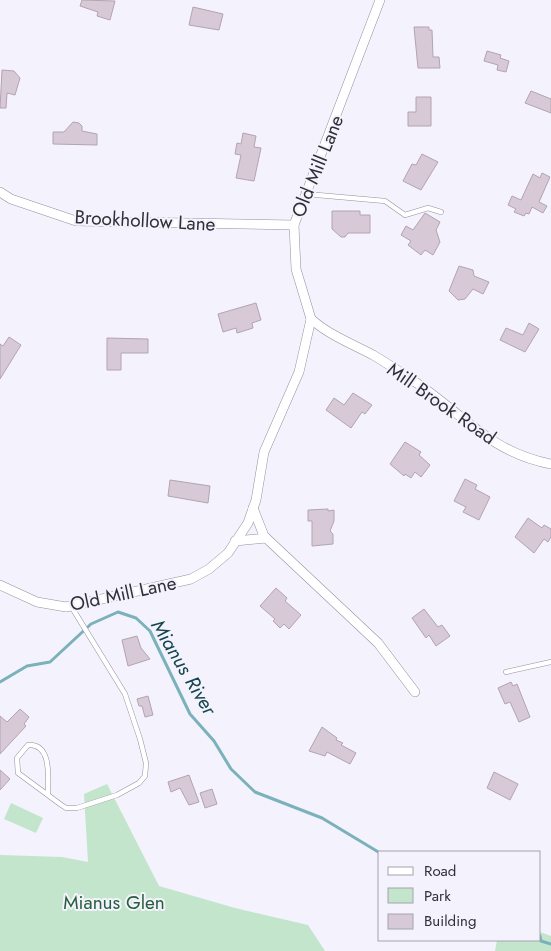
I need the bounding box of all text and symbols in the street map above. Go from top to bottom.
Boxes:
street label: Old Mill Lane [285,111,350,221]
street label: Brookhollow Lane [74,203,216,238]
street label: Mill Brook Road [382,356,502,451]
street label: Old Mill Lane [67,569,179,618]
water label: Mianus River [144,614,224,722]
legend [378,851,541,941]
text: Road [424,860,456,882]
text: Park [424,885,451,907]
park label: Mianus Glen [63,889,165,916]
text: Building [424,910,476,932]

